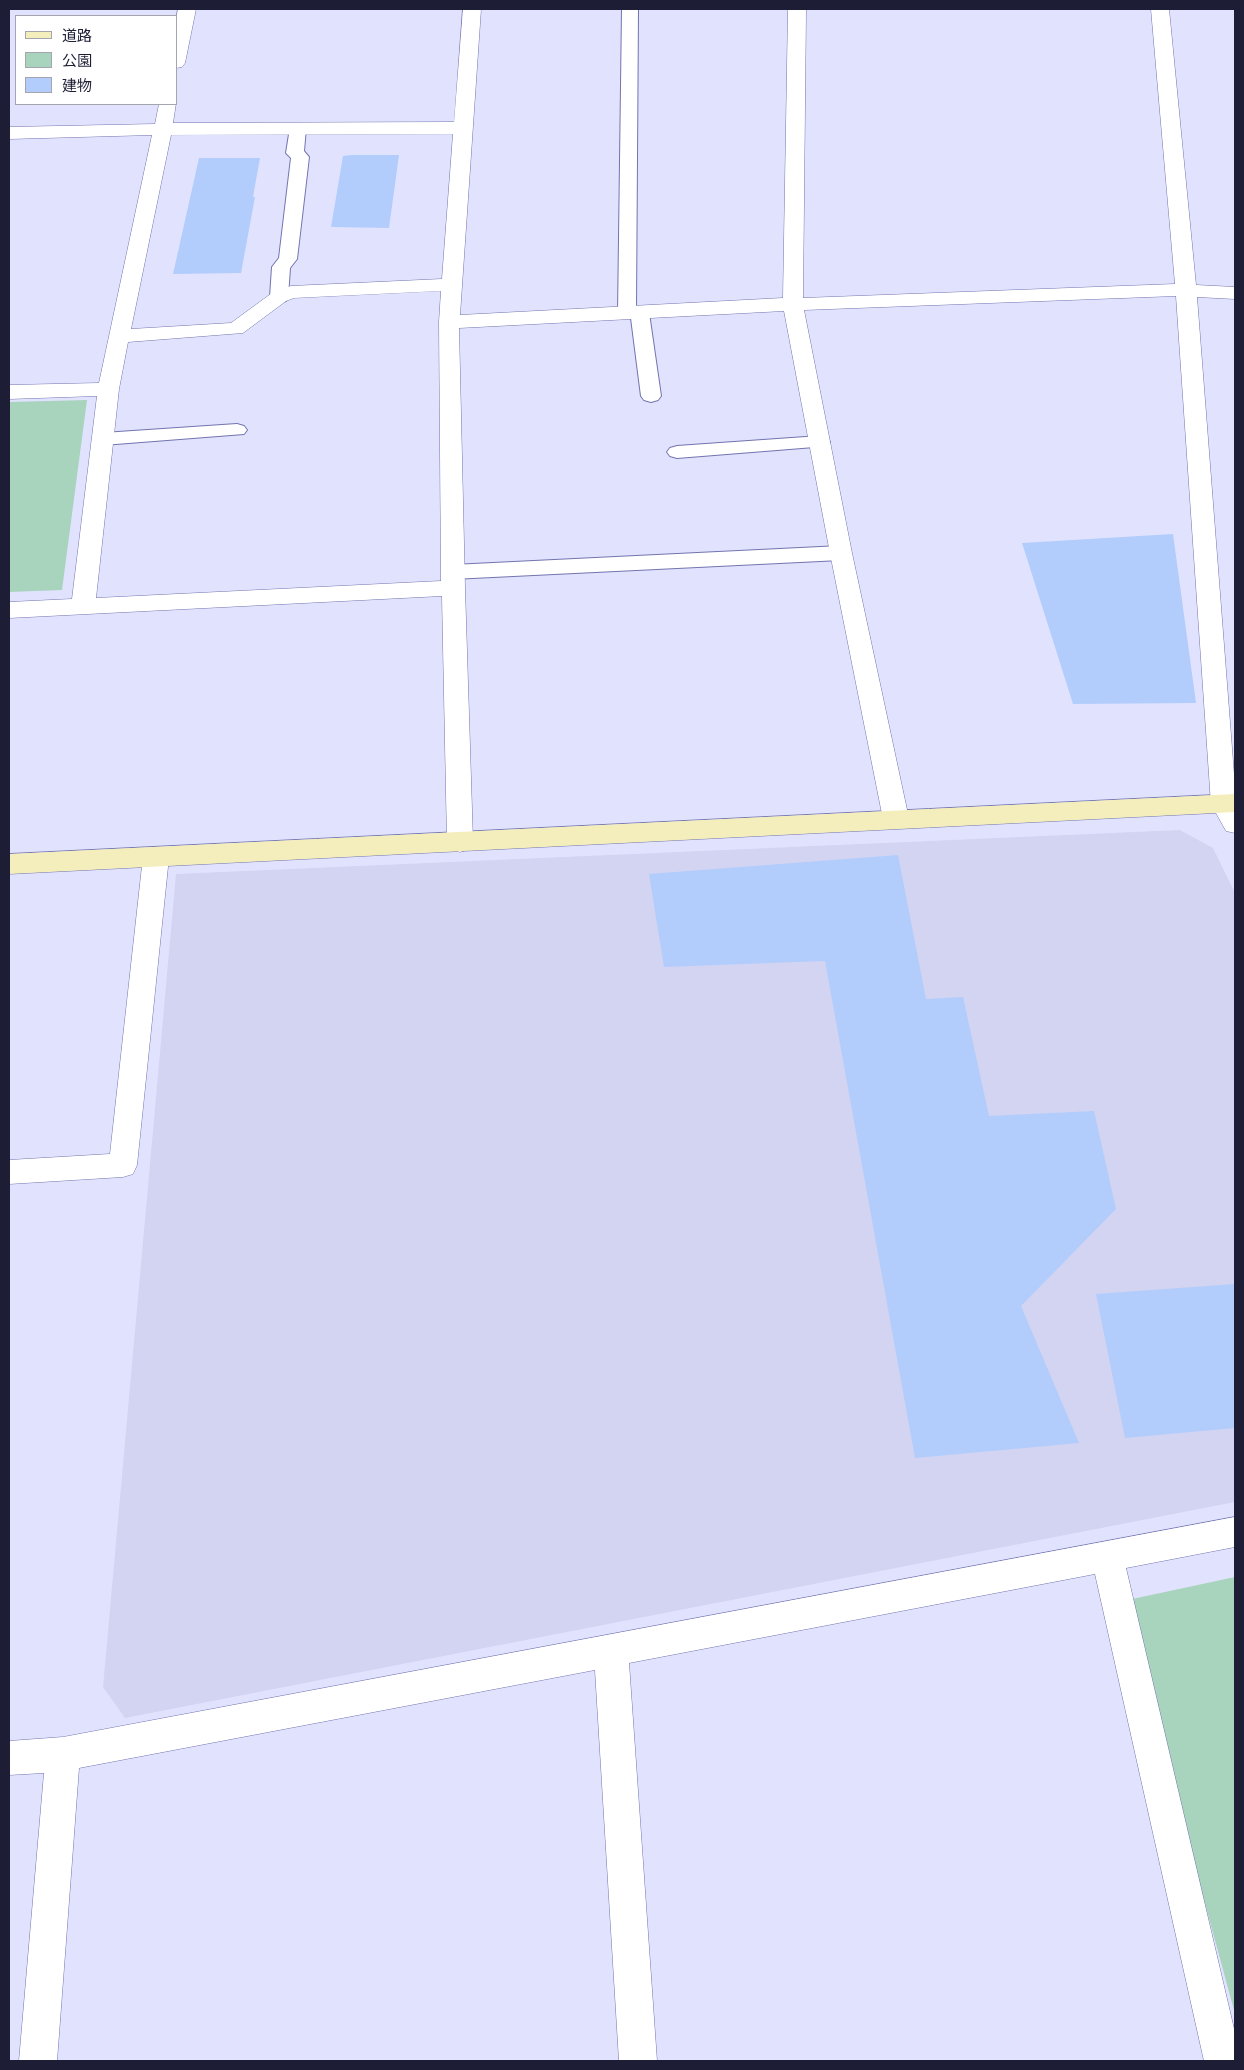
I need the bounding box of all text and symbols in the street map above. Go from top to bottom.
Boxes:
legend [15,15,178,105]
text: 道路 [62,27,92,45]
text: 公園 [62,52,92,70]
text: 建物 [62,77,92,95]

